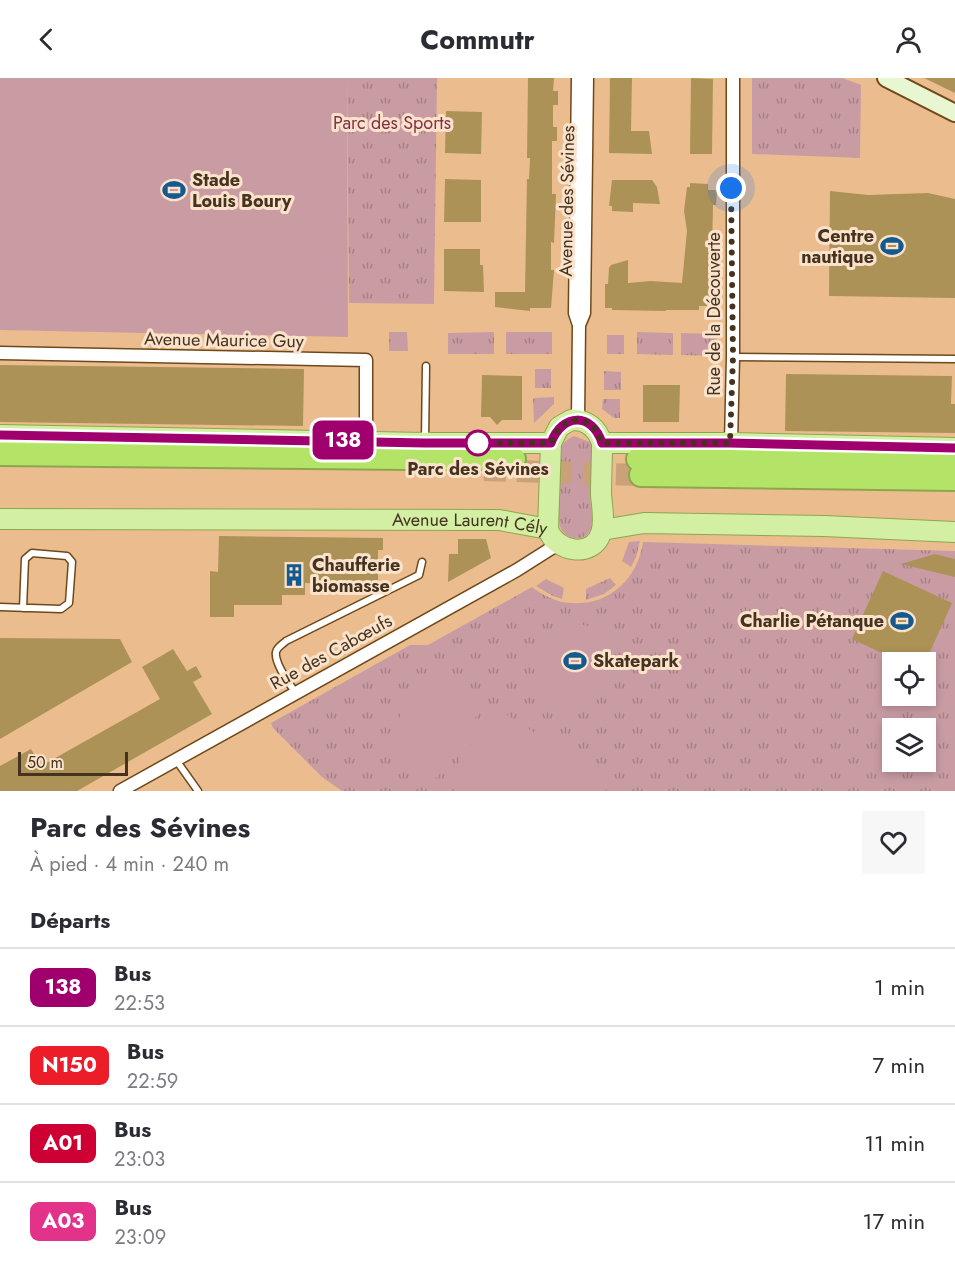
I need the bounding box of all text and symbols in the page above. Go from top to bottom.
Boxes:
text: Commutr [420,20,535,59]
icon: back [30,23,63,56]
icon: person [892,23,925,56]
park label: Parc des Sports [333,110,451,136]
street label: Avenue des Sévines [553,125,581,277]
place label: Stade Louis Boury [192,167,292,214]
your location [716,173,746,203]
sports icon: Stade Louis Boury [161,177,187,203]
place label: Centre nautique [801,223,874,270]
street label: Rue de la Découverte [701,232,727,396]
sports icon: Centre nautique [879,233,905,259]
street label: Avenue Maurice Guy [144,326,304,354]
line badge: 138 [308,420,378,460]
text: 138 [325,425,361,455]
marker: Parc des Sévines [465,430,491,456]
place label: Parc des Sévines [407,456,549,482]
street label: Avenue Laurent Cély [392,506,550,542]
place label: Chaufferie biomasse [312,552,400,599]
building icon: Chaufferie biomasse [281,562,307,588]
street label: Rue des Cabœufs [265,608,397,696]
place label: Charlie Pétanque [740,608,884,634]
sports icon: Charlie Pétanque [889,608,915,634]
sports icon: Skatepark [562,648,588,674]
place label: Skatepark [593,648,680,674]
map controls [882,652,936,772]
button: locate [882,652,936,706]
button: layers [882,718,936,772]
scale bar [18,749,128,776]
text: 50 m [27,751,63,774]
text: Parc des Sévines [30,807,250,848]
button: heart [862,811,925,874]
text: À pied · 4 min · 240 m [30,850,229,879]
text: Départs [30,904,110,936]
text: Bus [114,957,151,989]
text: 1 min [874,971,925,1003]
text: 138 [45,972,81,1002]
text: 22:53 [114,989,165,1018]
text: Bus [127,1035,164,1067]
text: 7 min [872,1049,925,1081]
text: N150 [42,1050,97,1080]
text: 22:59 [127,1067,178,1096]
text: Bus [114,1113,151,1145]
text: 11 min [864,1127,925,1159]
text: A01 [43,1128,83,1158]
text: 23:03 [114,1145,165,1174]
text: Bus [114,1191,152,1223]
text: 17 min [863,1205,925,1237]
text: A03 [42,1206,84,1236]
text: 23:09 [114,1223,166,1252]

